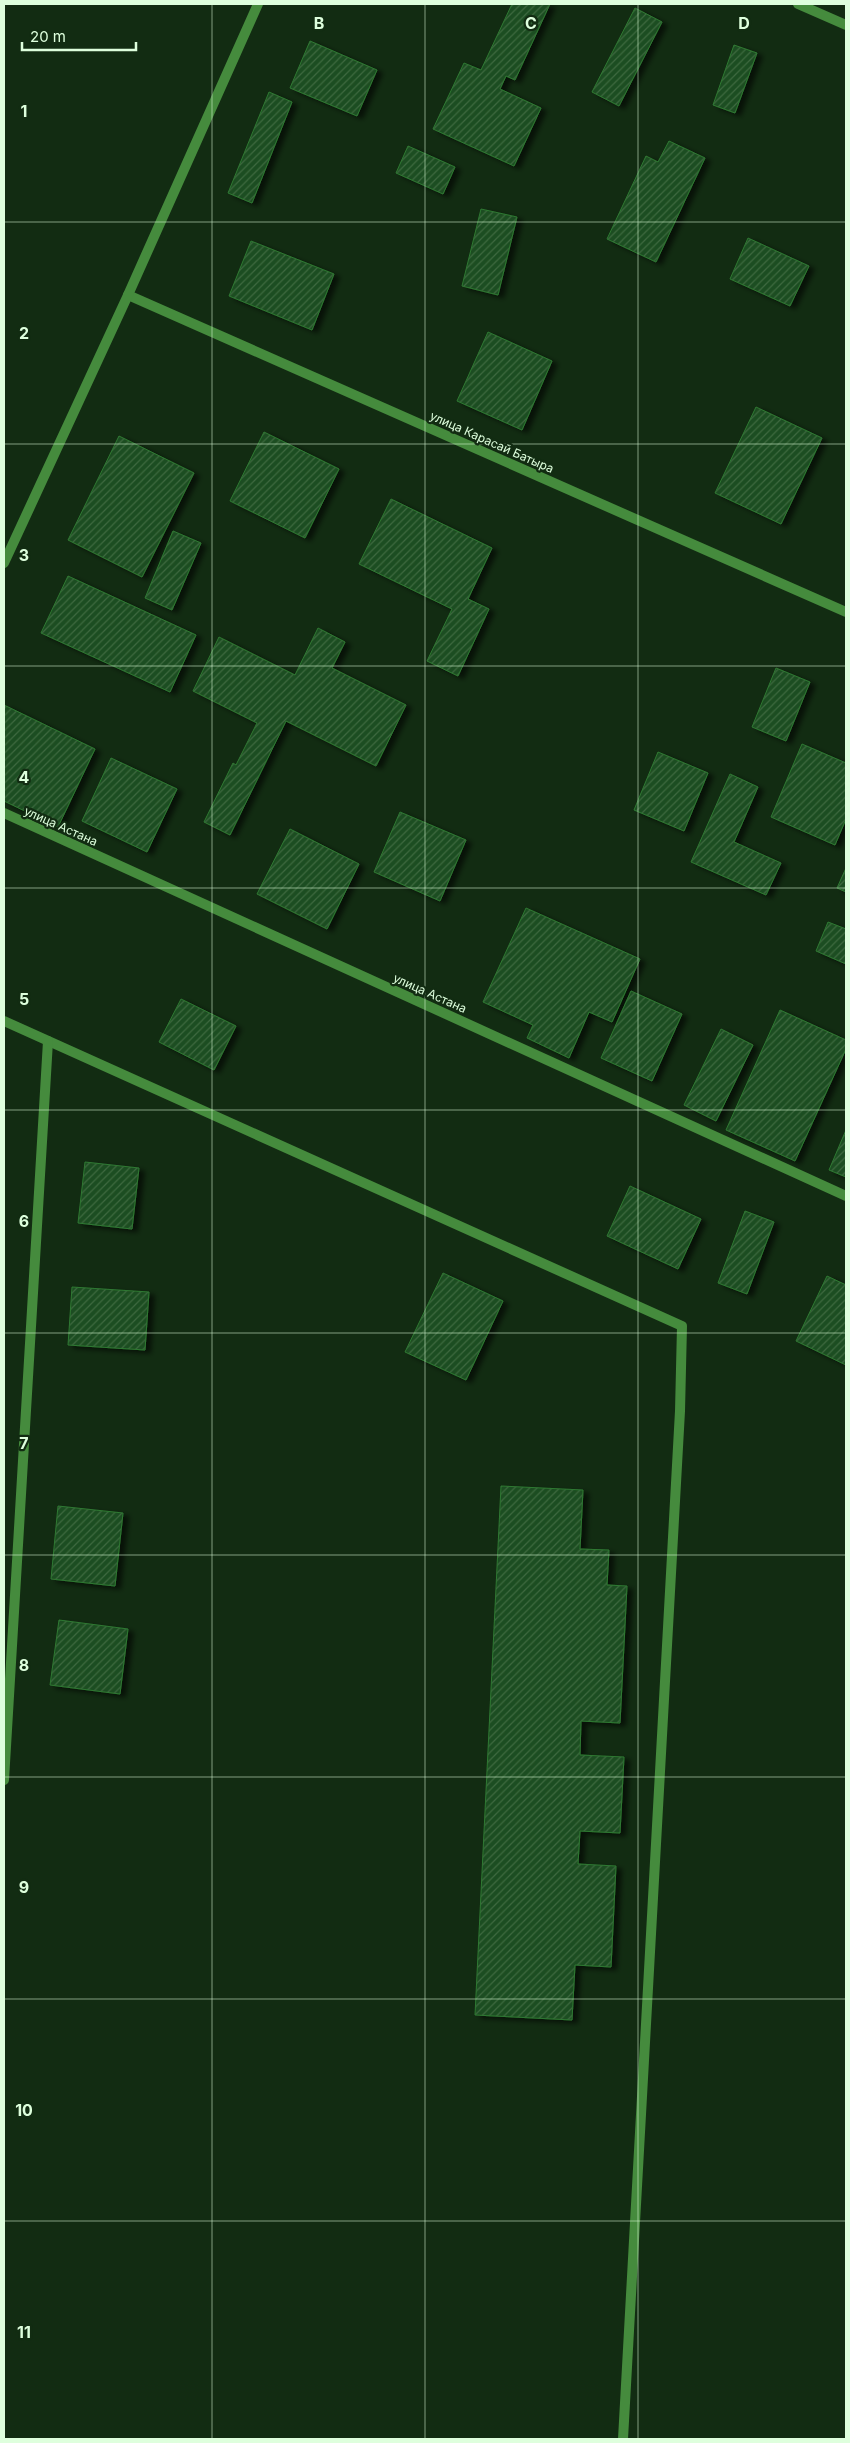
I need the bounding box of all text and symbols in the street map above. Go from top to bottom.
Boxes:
text: B [314,13,324,33]
text: C [525,13,537,33]
text: D [738,13,750,33]
scale bar [22,20,136,52]
text: 20 m [30,27,66,46]
text: 1 [21,101,27,121]
text: 2 [19,323,29,343]
street label: улица Карасай Батыра [428,408,556,476]
text: 3 [19,545,29,565]
text: 4 [19,767,30,787]
street label: улица Астана [22,803,100,849]
street label: улица Астана [391,970,469,1016]
text: 5 [19,989,29,1009]
text: 6 [19,1211,29,1231]
text: 7 [19,1433,29,1453]
text: 8 [19,1655,29,1675]
text: 9 [19,1877,29,1897]
text: 10 [15,2100,33,2120]
text: 11 [17,2322,31,2342]

